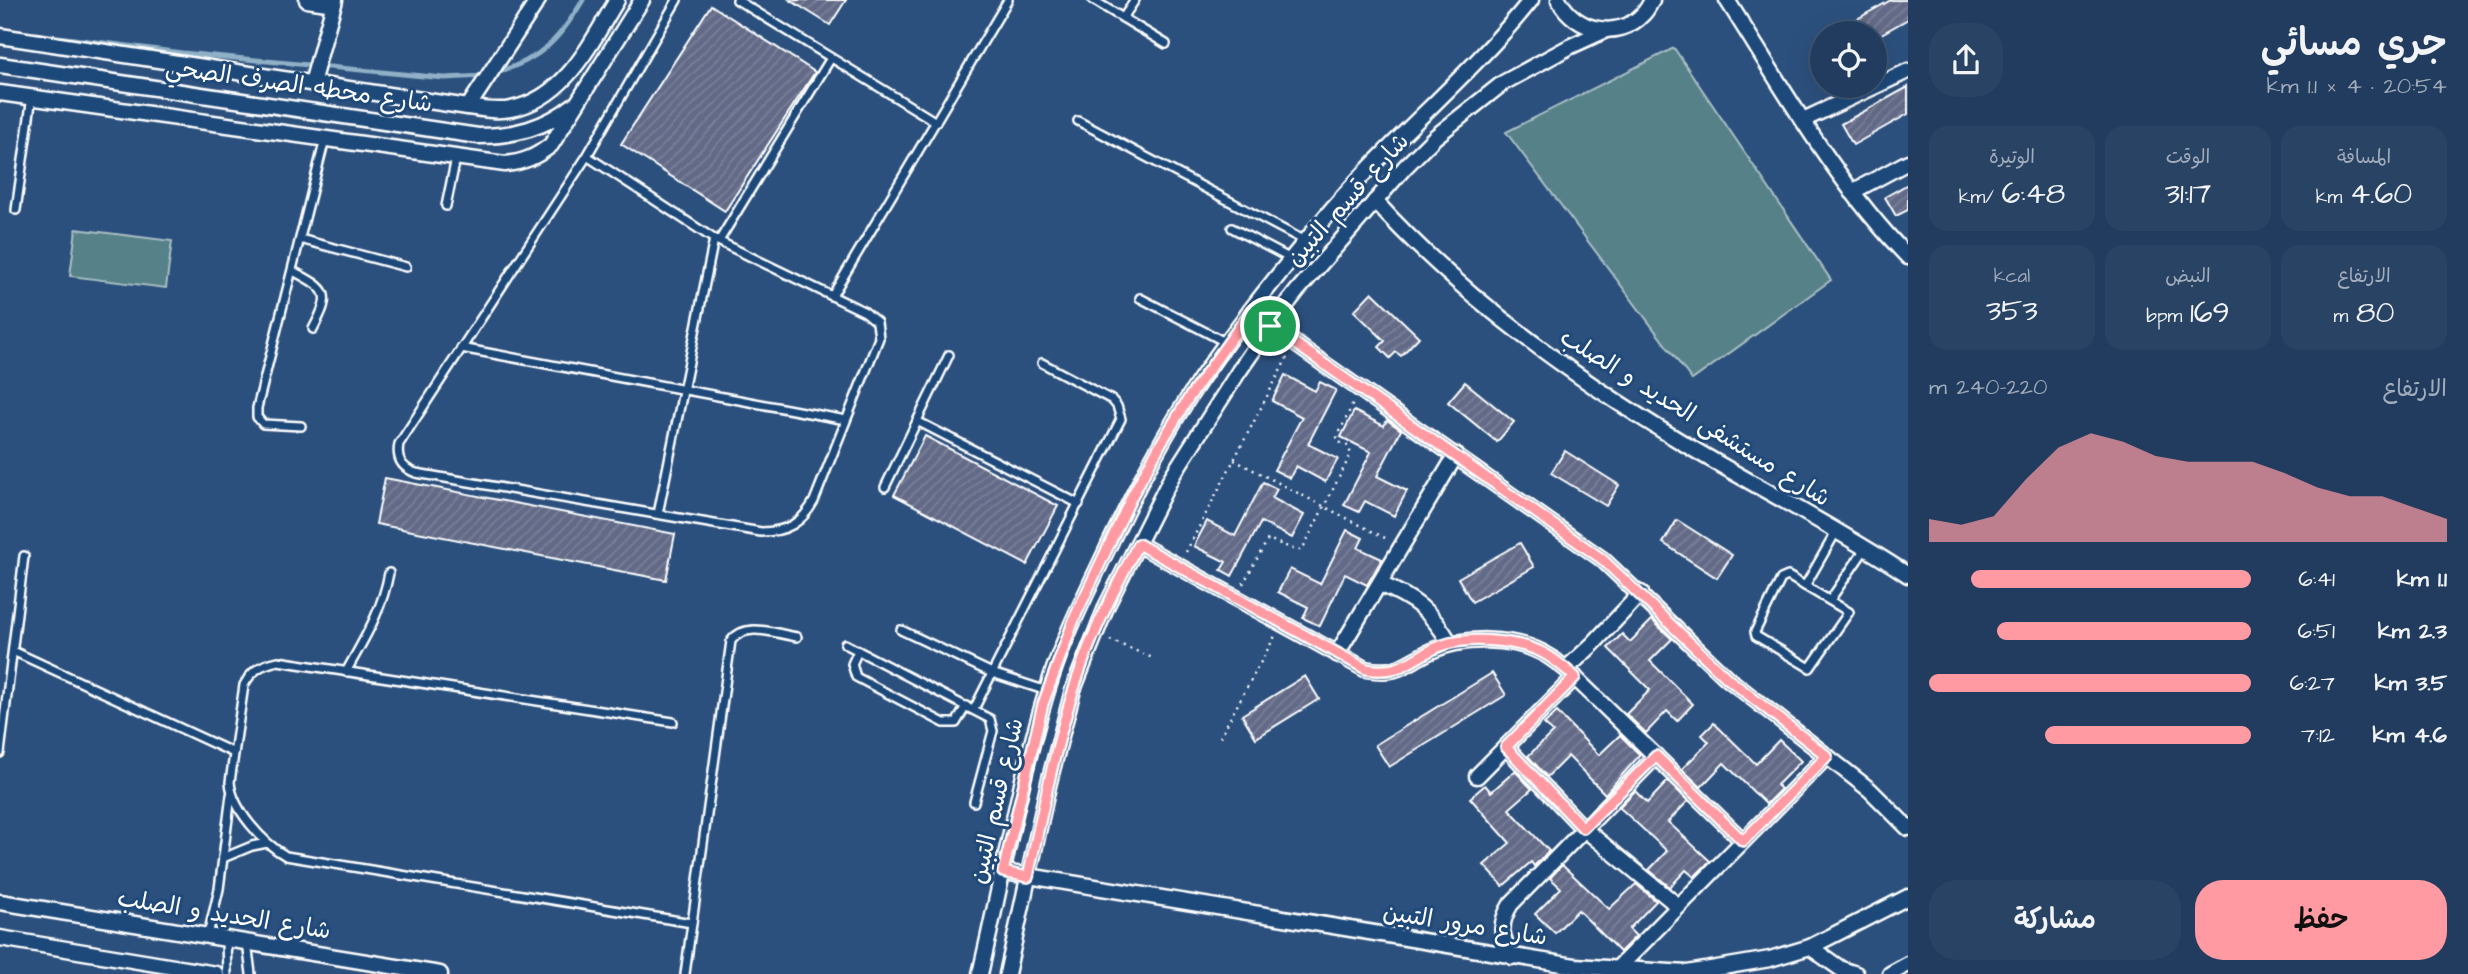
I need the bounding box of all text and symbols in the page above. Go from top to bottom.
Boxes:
text: جري مسائي [2261,18,2447,70]
map controls [1810,21,1887,98]
button: locate [1810,21,1887,98]
button: share [1929,23,2003,97]
street label: شارع محطه الصرف الصحي [163,50,435,125]
text: 20:54 · 4 × 1.1 km [2267,70,2447,102]
street label: شارع قسم التبين [1279,126,1417,274]
text: الوتيرة [1989,144,2035,171]
text: الوقت [2166,144,2210,171]
text: المسافة [2337,144,2391,171]
text: 6:48 [2002,173,2065,215]
text: 31:17 [2165,173,2211,215]
text: 4.60 [2350,173,2412,215]
text: /km [1959,184,2002,211]
text: km [2316,184,2350,211]
text: kcal [1994,263,2030,290]
text: النبض [2165,263,2211,290]
text: الارتفاع [2337,263,2391,290]
text: 353 [1986,290,2038,332]
text: 169 [2190,292,2230,334]
text: 80 [2356,292,2394,334]
pin [1240,296,1300,356]
text: bpm [2146,303,2190,330]
text: m [2334,303,2356,330]
icon: arrive [1251,307,1289,345]
street label: شارع مستشفى الحديد و الصلب [1553,321,1837,515]
text: 220–240 m [1929,371,2047,403]
text: الارتفاع [2383,373,2447,405]
text: 6:41 [2298,563,2335,595]
text: 1.1 km [2397,563,2447,595]
text: 6:51 [2298,615,2335,647]
text: 2.3 km [2378,615,2447,647]
text: 6:27 [2289,667,2335,699]
text: 3.5 km [2375,667,2447,699]
street label: شارع قسم التبين [961,715,1033,887]
text: 7:12 [2301,719,2335,751]
text: 4.6 km [2372,719,2447,751]
button: مشاركة [1929,880,2181,960]
button: حفظ [2195,880,2447,960]
street label: شارع الحديد و الصلب [115,881,333,949]
street label: شارع مرور التبين [1381,895,1549,955]

